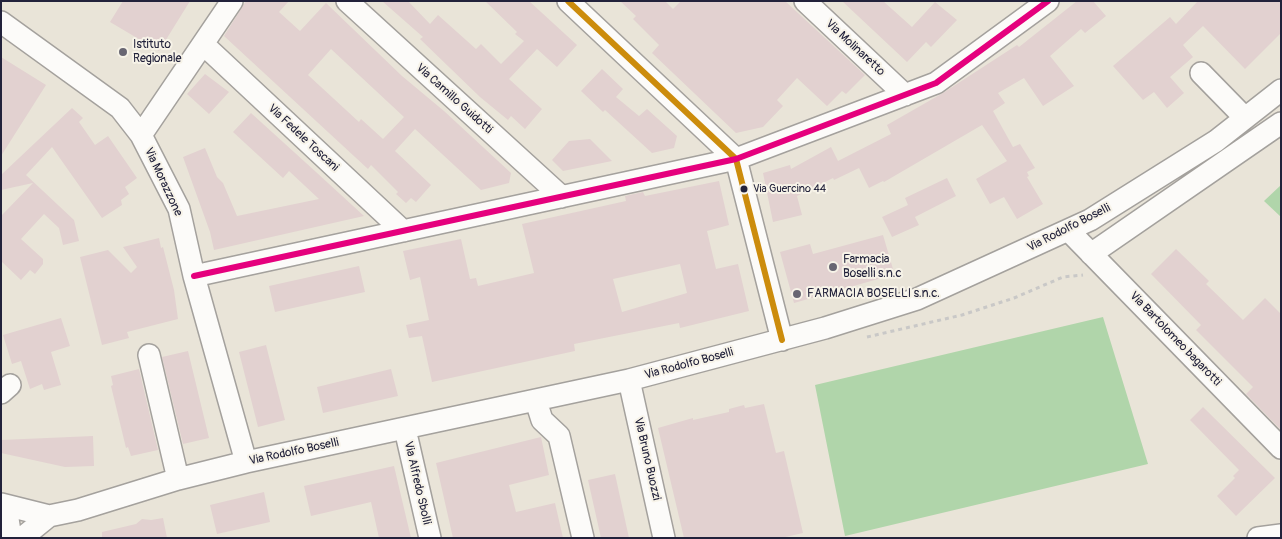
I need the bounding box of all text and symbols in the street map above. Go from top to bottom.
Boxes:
street label: Via Molinaretto [822,17,888,79]
place label: Istituto Regionale [133,38,182,66]
marker: Istituto Regionale [117,46,129,58]
street label: Via Camillo Guidotti [413,61,495,137]
street label: Via Fedele Toscani [265,101,341,175]
street label: Via Morazzone [141,145,185,219]
place label: Via Guercino 44 [753,182,826,196]
marker: Via Guercino 44 [739,184,749,194]
street label: Via Rodolfo Boselli [1025,201,1113,255]
place label: Farmacia Boselli s.n.c [843,253,901,281]
marker: Farmacia Boselli s.n.c [827,261,839,273]
place label: FARMACIA BOSELLI s.n.c. [807,287,940,301]
marker: FARMACIA BOSELLI s.n.c. [791,288,803,300]
street label: Via Bartolomeo bagarotti [1126,289,1224,389]
street label: Via Rodolfo Boselli [643,345,735,383]
street label: Via Bruno Buozzi [630,416,664,502]
street label: Via Rodolfo Boselli [248,435,340,469]
street label: Via Alfredo Sbolli [400,440,434,526]

